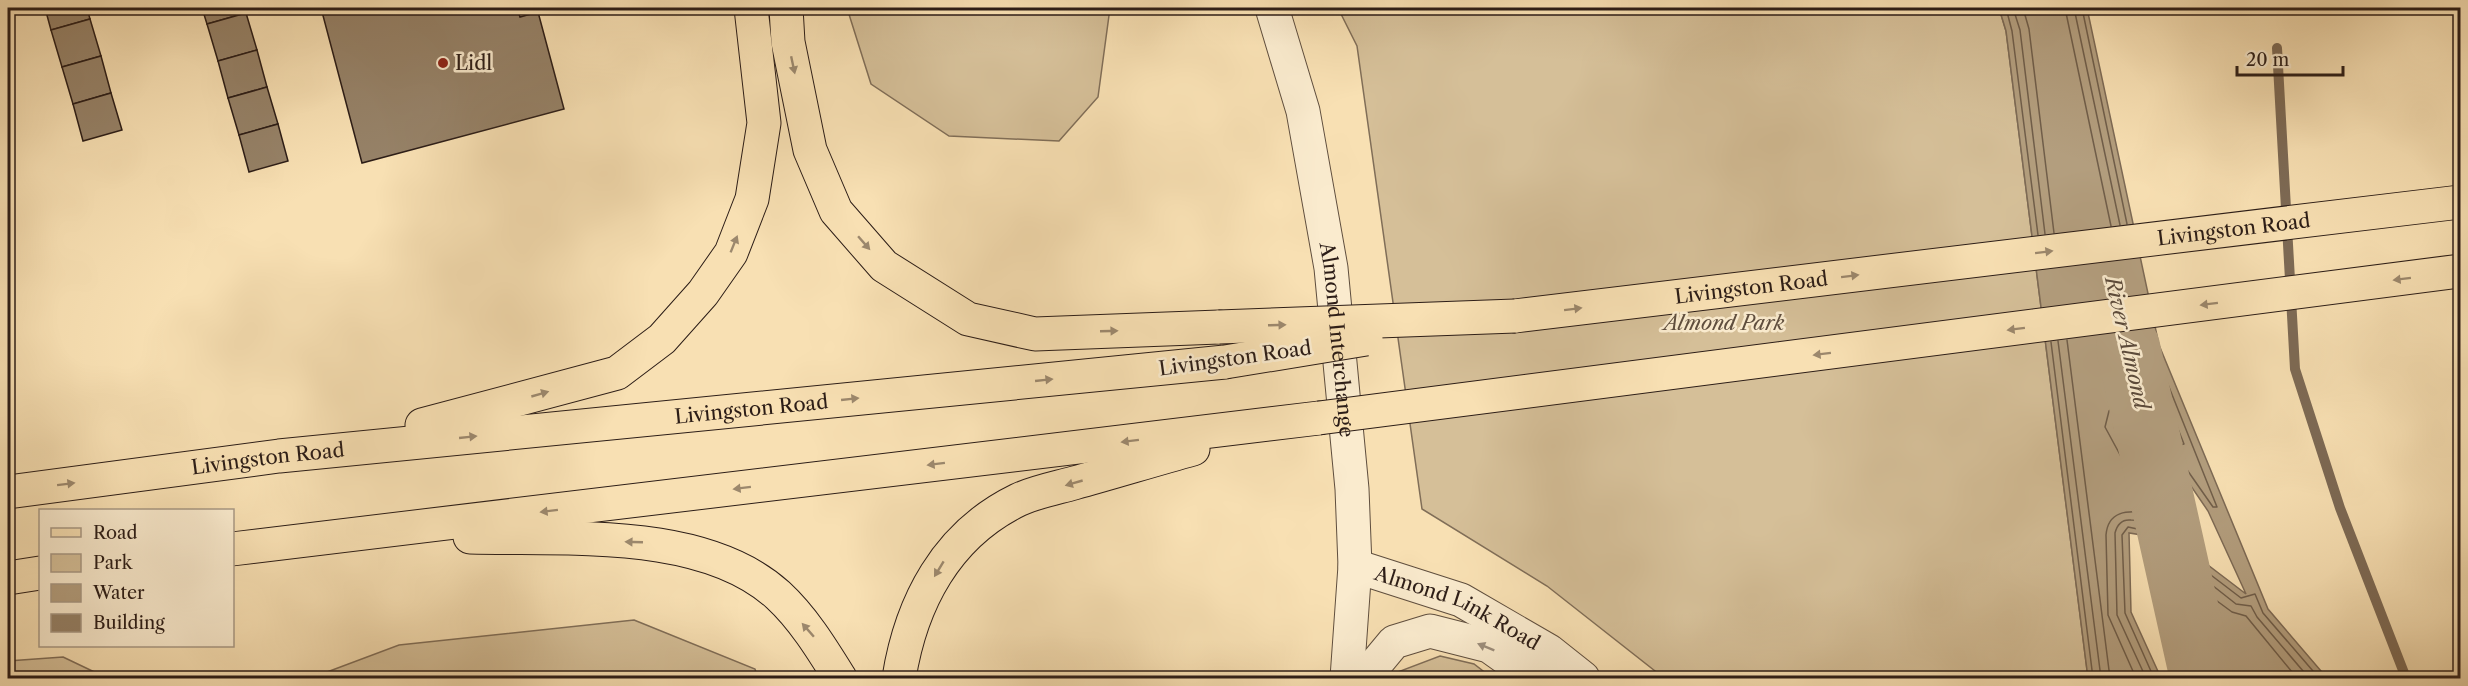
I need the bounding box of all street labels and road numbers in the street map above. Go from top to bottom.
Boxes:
street label: Livingston Road [2156,208,2312,250]
street label: Almond Interchange [1314,239,1359,438]
street label: Livingston Road [1673,266,1829,309]
street label: Livingston Road [1157,335,1313,381]
street label: Livingston Road [673,389,829,429]
street label: Livingston Road [190,438,346,480]
street label: Almond Link Road [1371,561,1544,655]

